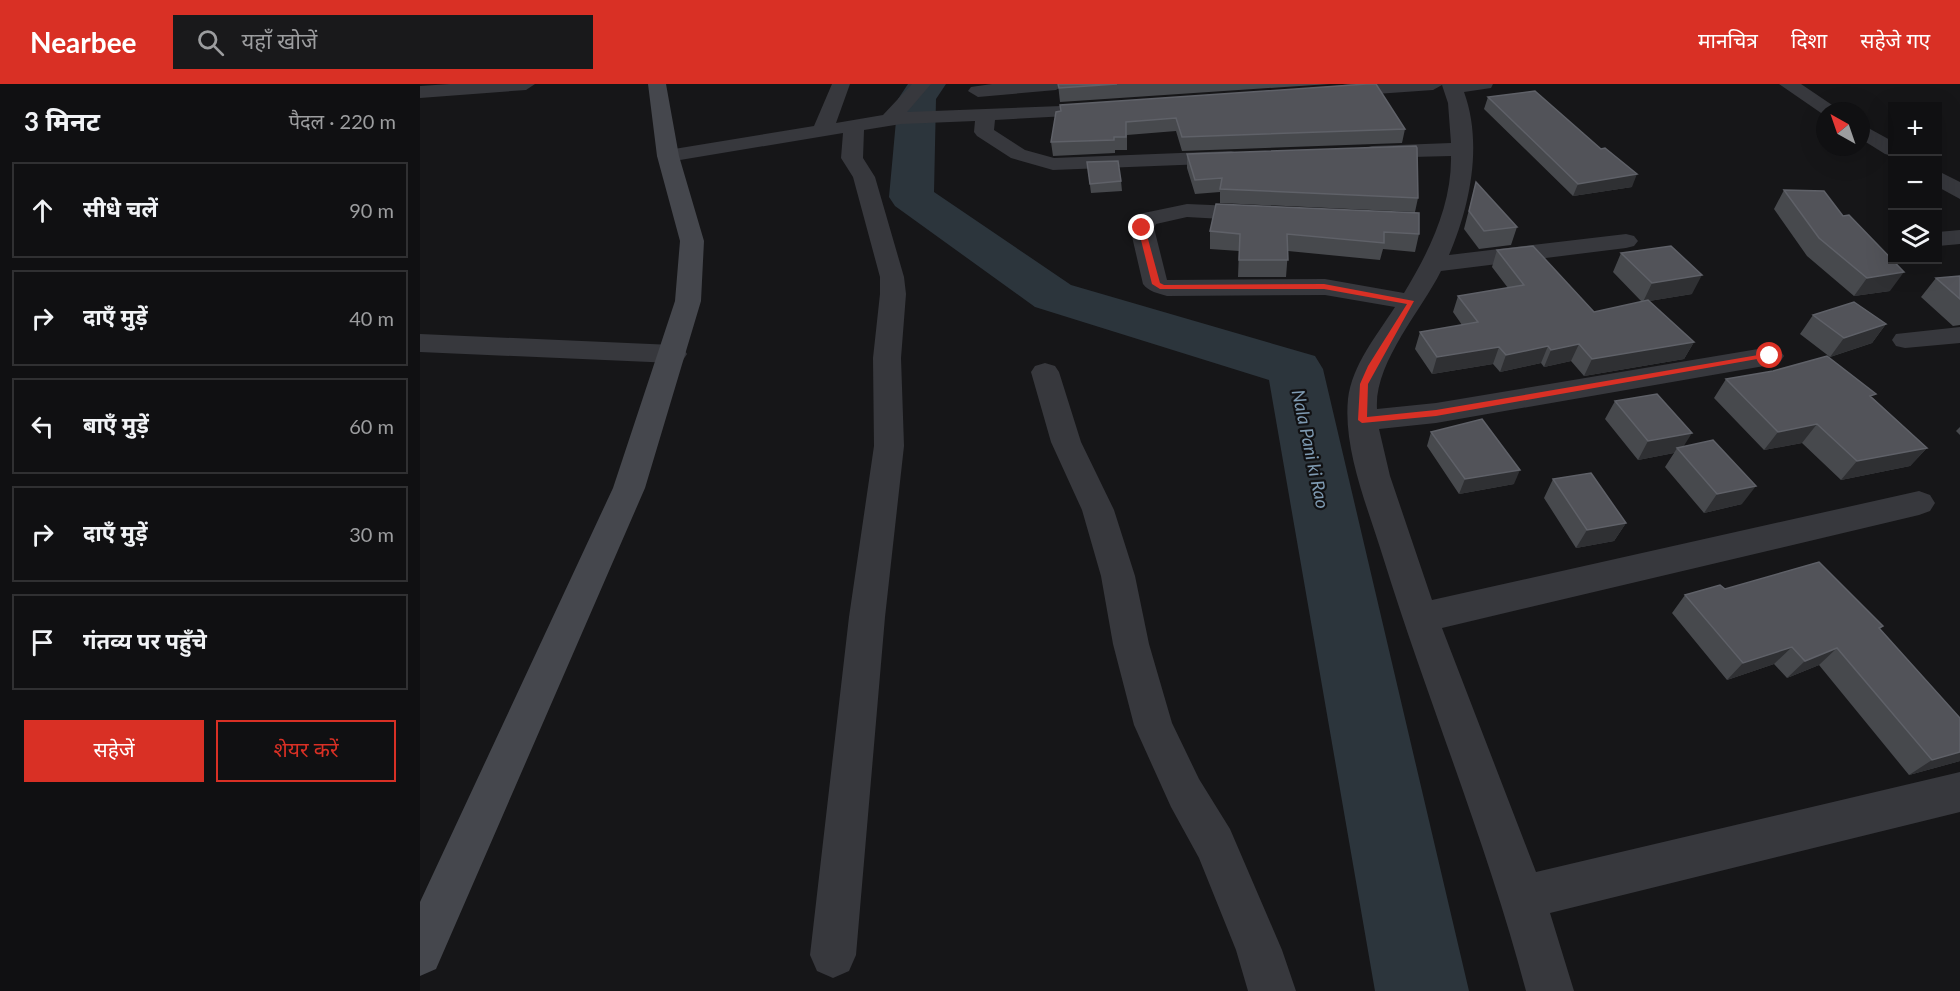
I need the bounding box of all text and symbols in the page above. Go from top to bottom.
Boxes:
search box [173,15,593,69]
text: Nearbee [30,25,137,59]
icon: search [194,26,227,59]
text: यहाँ खोजें [242,27,317,54]
text: मानचित्र [1698,27,1758,52]
text: दिशा [1791,27,1827,52]
text: सहेजे गए [1860,27,1930,52]
north arrow [1816,102,1870,156]
map controls [1888,102,1942,264]
button: + [1888,102,1942,156]
text: 3 मिनट [24,105,100,137]
text: पैदल · 220 m [289,109,396,133]
button: − [1888,156,1942,210]
icon: ahead [26,194,59,227]
text: सीधे चलें [83,195,158,222]
text: 90 m [349,198,394,222]
button: layers [1888,210,1942,264]
route end [1128,214,1154,240]
icon: right [26,302,59,335]
text: दाएँ मुड़ें [83,303,147,330]
text: 40 m [349,306,394,330]
route start [1756,342,1782,368]
water label: Nala Pani ki Rao [1288,387,1334,511]
icon: left [26,410,59,443]
text: बाएँ मुड़ें [83,411,149,438]
text: 60 m [349,414,394,438]
icon: right [26,518,59,551]
text: दाएँ मुड़ें [83,519,147,546]
text: 30 m [349,522,394,546]
icon: arrive [26,626,59,659]
text: गंतव्य पर पहुँचे [83,627,207,654]
button: सहेजें [24,720,204,782]
button: शेयर करें [216,720,396,782]

